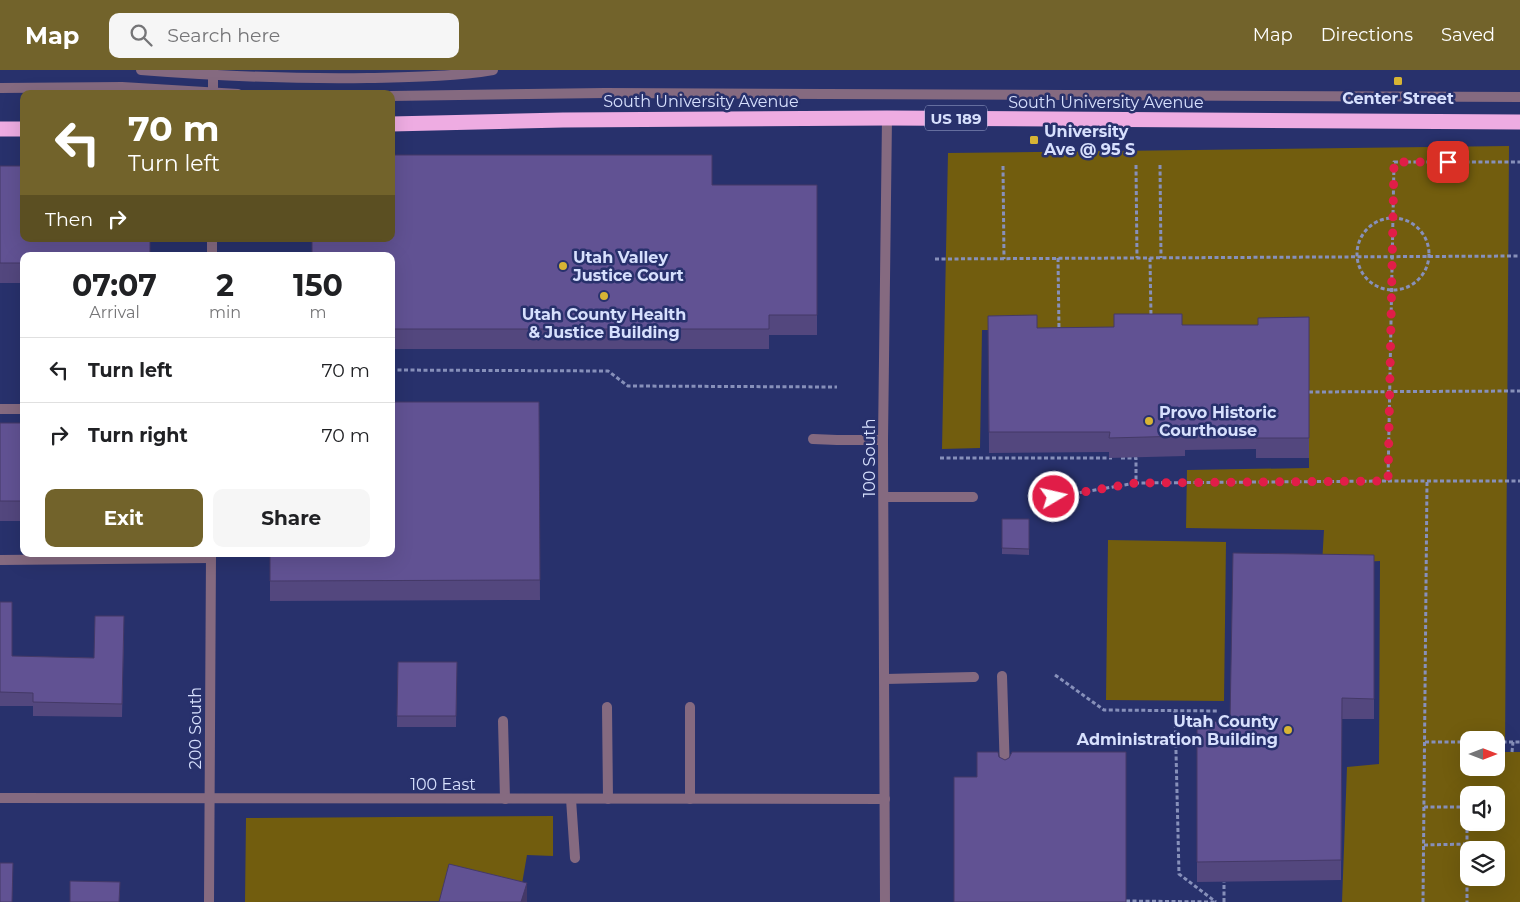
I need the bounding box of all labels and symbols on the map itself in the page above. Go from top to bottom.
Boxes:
marker: Center Street [1392,75,1404,87]
place label: Center Street [1342,89,1454,108]
street label: South University Avenue [603,92,799,111]
street label: South University Avenue [1008,93,1204,112]
road number: US 189 [925,106,987,130]
place label: University Ave @ 95 S [1043,122,1135,159]
marker: University Ave @ 95 S [1028,134,1040,146]
pin [1427,141,1469,183]
place label: Utah Valley Justice Court [572,248,684,285]
marker: Utah Valley Justice Court [557,260,569,272]
marker: Utah County Health & Justice Building [598,290,610,302]
place label: Utah County Health & Justice Building [522,305,686,342]
place label: Provo Historic Courthouse [1159,403,1277,440]
marker: Provo Historic Courthouse [1143,415,1155,427]
street label: 100 South [860,418,879,498]
position arrow [1027,470,1079,522]
street label: 200 South [186,687,205,769]
place label: Utah County Administration Building [1076,712,1278,749]
marker: Utah County Administration Building [1282,724,1294,736]
north arrow [1460,731,1505,776]
street label: 100 East [410,775,476,794]

